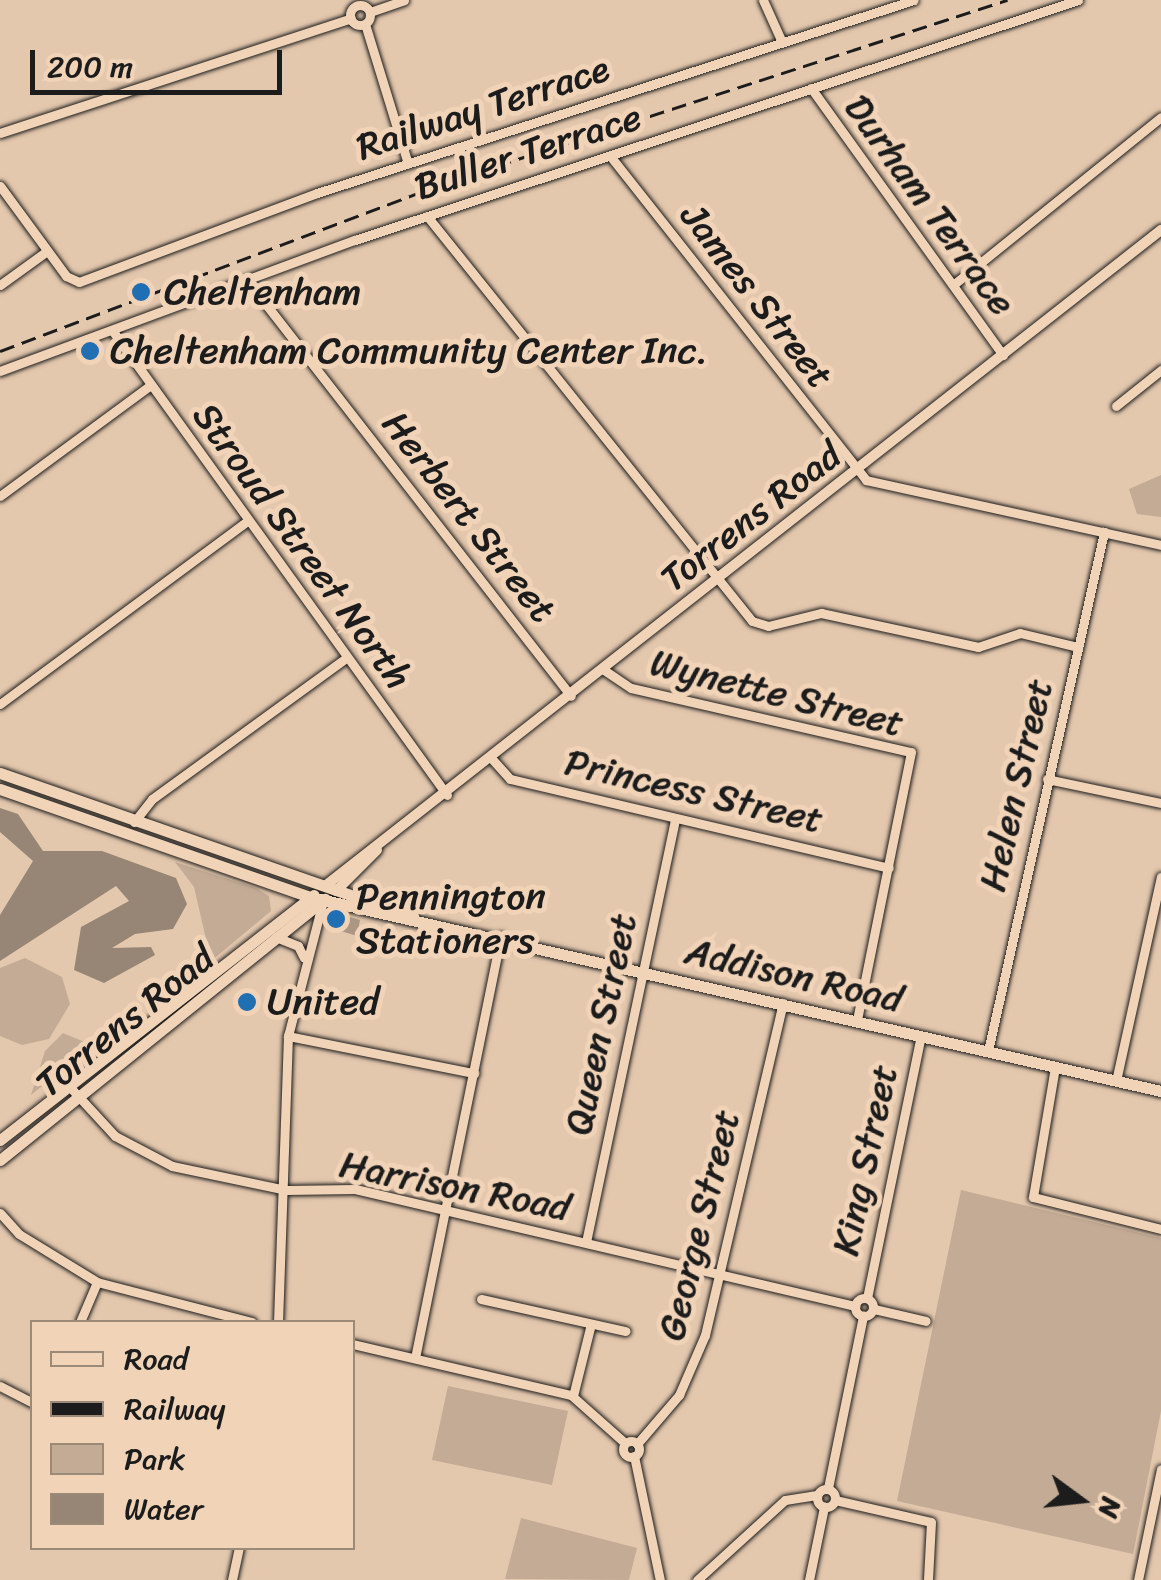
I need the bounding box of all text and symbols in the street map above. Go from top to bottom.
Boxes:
scale bar [35,30,288,92]
text: 200 m [47,40,133,94]
street label: Railway Terrace [351,46,615,170]
street label: Durham Terrace [835,86,1025,324]
street label: Buller Terrace [409,94,647,210]
street label: James Street [670,194,844,398]
place label: Cheltenham [164,269,361,315]
marker: Cheltenham [128,279,154,305]
place label: Cheltenham Community Center Inc. [110,328,708,374]
marker: Cheltenham Community Center Inc. [79,340,101,362]
street label: Stroud Street North [183,394,421,698]
street label: Herbert Street [373,403,565,631]
street label: Torrens Road [651,432,851,602]
street label: Wynette Street [645,639,909,747]
street label: Helen Street [969,674,1063,896]
street label: Princess Street [561,739,827,843]
place label: Pennington Stationers [356,874,546,964]
marker: Pennington Stationers [325,908,347,930]
street label: Queen Street [555,910,647,1138]
street label: Addison Road [681,928,907,1022]
street label: Torrens Road [26,935,224,1107]
place label: United [267,979,379,1025]
marker: United [236,991,258,1013]
street label: King Street [823,1061,907,1259]
street label: George Street [648,1105,750,1345]
street label: Harrison Road [336,1141,574,1231]
legend [30,1320,355,1550]
text: Road [124,1332,188,1386]
text: Railway [124,1382,225,1436]
text: Park [124,1432,186,1486]
north arrow [1031,1450,1131,1550]
text: Water [124,1482,203,1536]
text: N [1084,1492,1137,1524]

